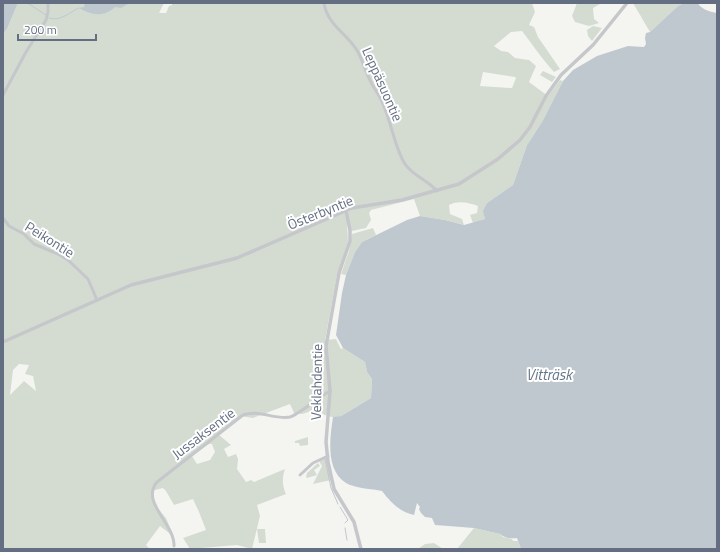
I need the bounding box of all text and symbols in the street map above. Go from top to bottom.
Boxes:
scale bar [18,16,96,42]
text: 200 m [24,20,57,39]
street label: Leppäsuontie [357,43,409,125]
street label: Österbyntie [284,189,356,235]
street label: Peikontie [21,216,79,262]
street label: Veklahdentie [305,344,327,420]
water label: Vitträsk [526,363,574,386]
street label: Jussaksentie [167,402,239,464]

